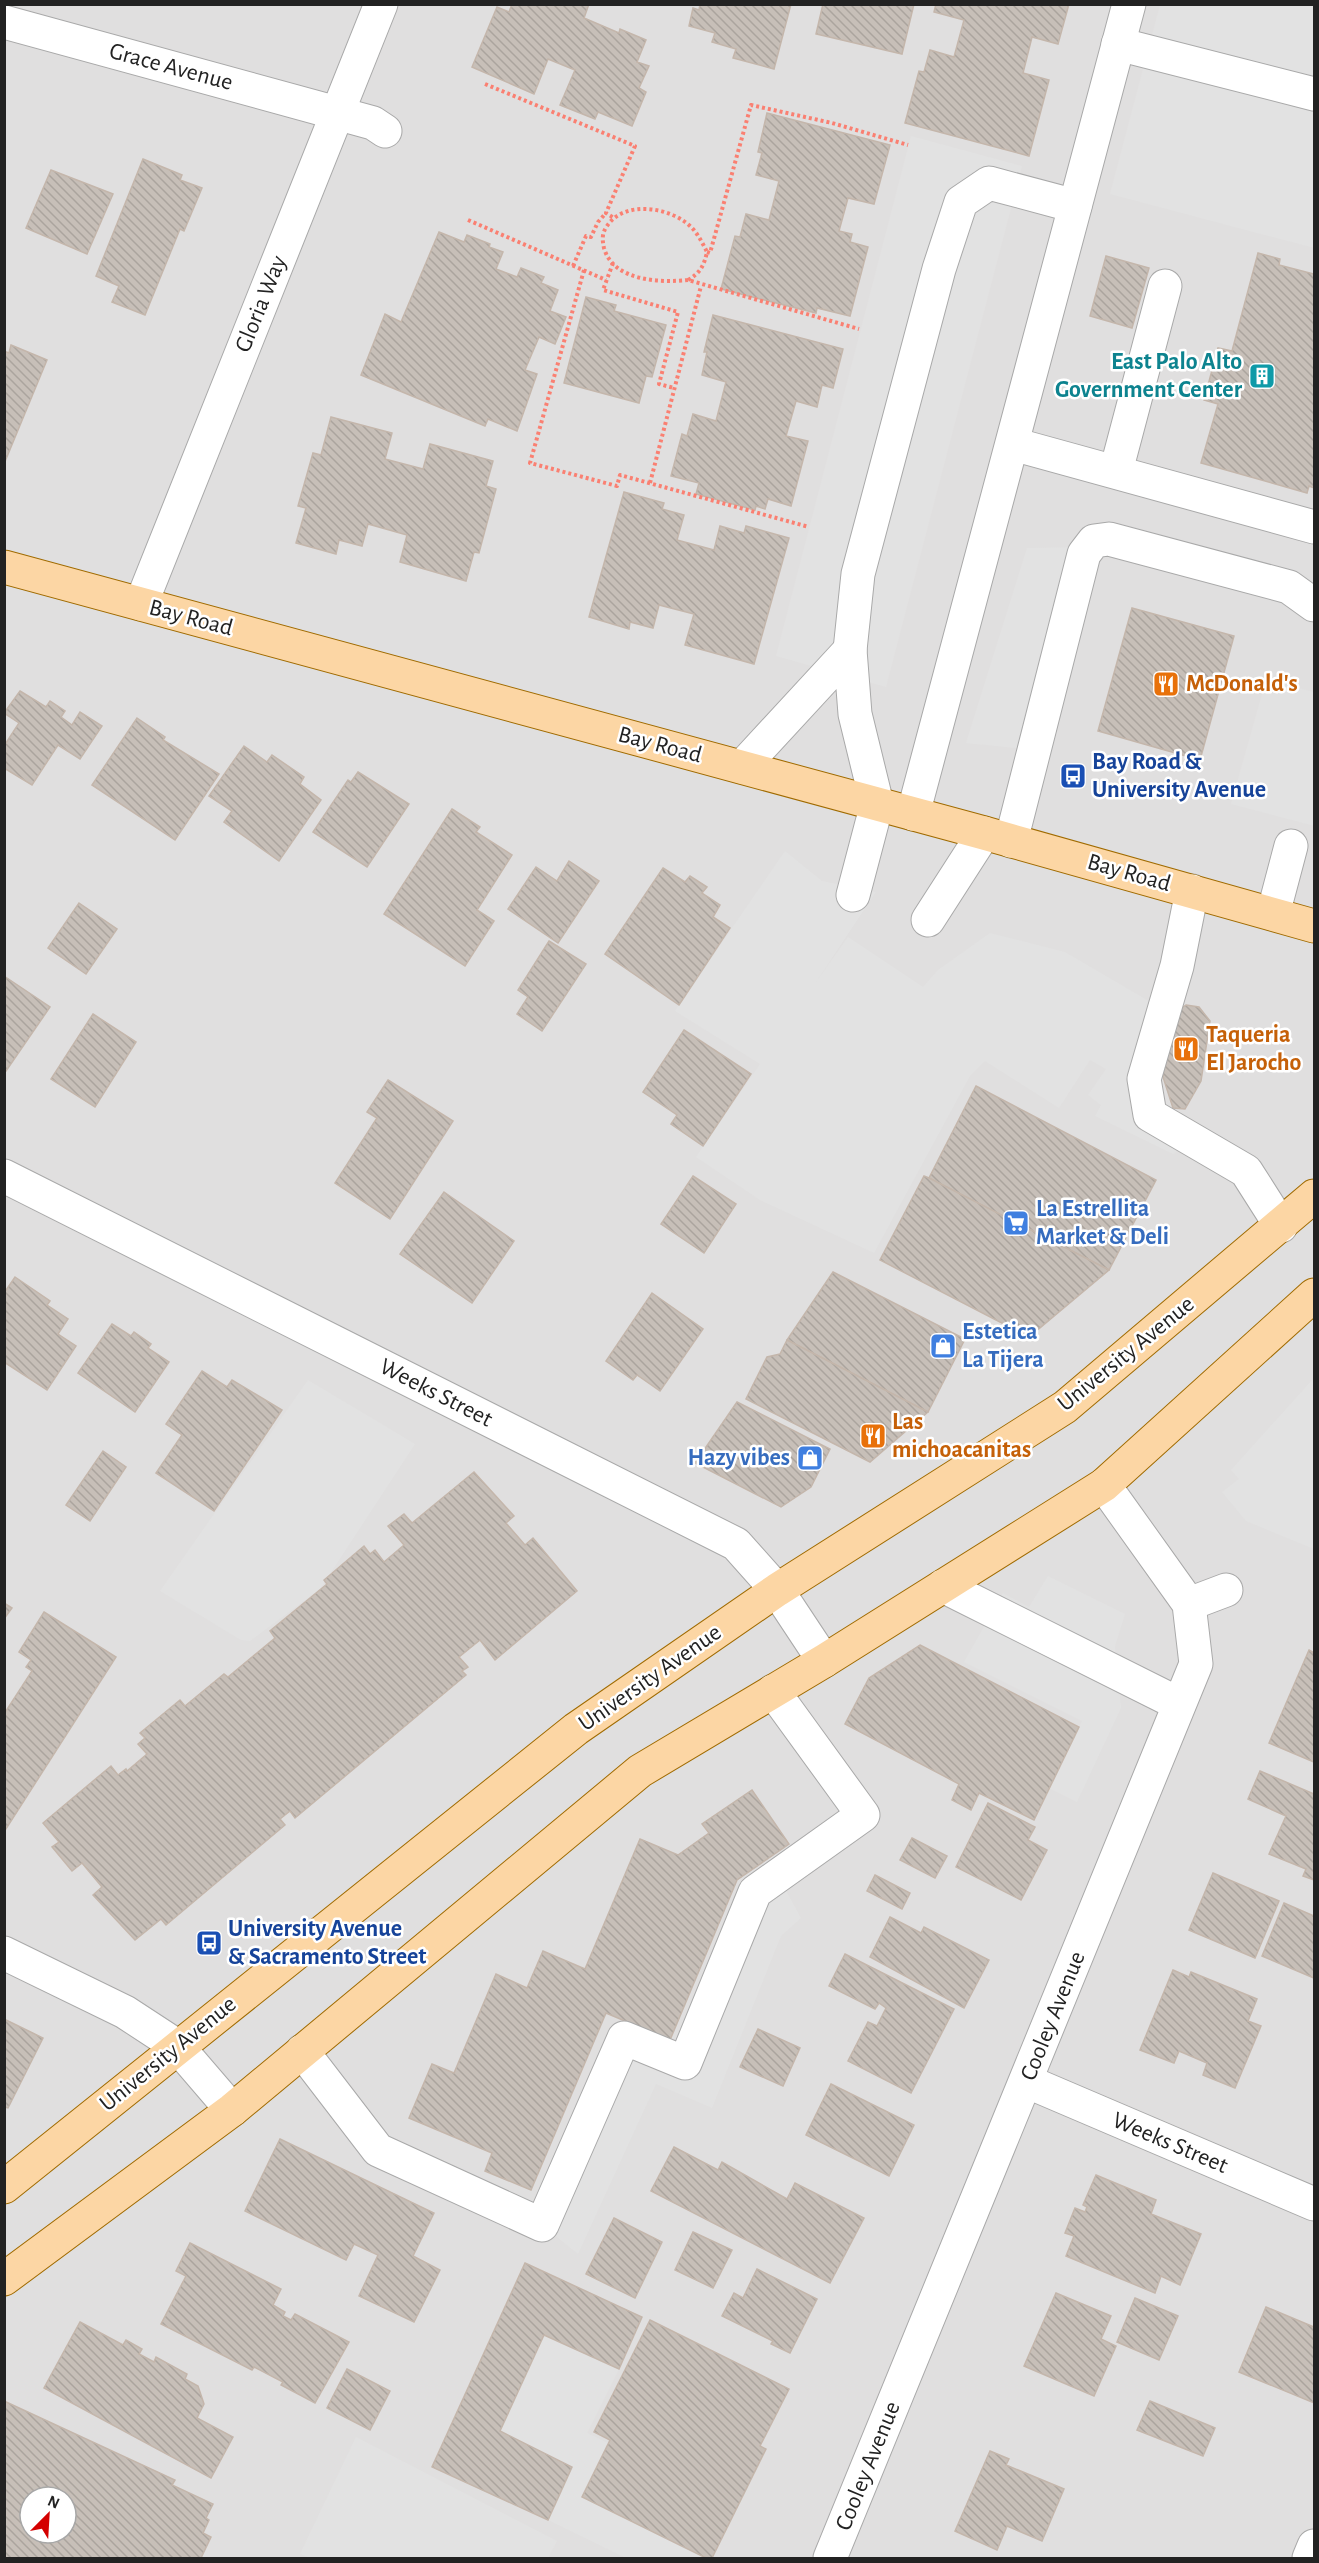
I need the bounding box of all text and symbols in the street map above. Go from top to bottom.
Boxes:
street label: Grace Avenue [107,39,235,95]
street label: Gloria Way [231,252,291,356]
place label: East Palo Alto Government Center [1055,350,1243,402]
building icon: East Palo Alto Government Center [1247,361,1277,391]
street label: Bay Road [147,595,235,641]
restaurant icon: McDonald's [1151,669,1181,699]
place label: McDonald's [1186,672,1298,696]
street label: Bay Road [616,722,704,768]
place label: Bay Road & University Avenue [1092,750,1266,802]
bus stop icon: Bay Road & University Avenue [1058,761,1088,791]
street label: Bay Road [1085,850,1173,896]
place label: Taqueria El Jarocho [1206,1023,1302,1075]
restaurant icon: Taqueria El Jarocho [1171,1034,1201,1064]
place label: La Estrellita Market & Deli [1036,1197,1169,1249]
supermarket icon: La Estrellita Market & Deli [1001,1208,1031,1238]
street label: University Avenue [1053,1292,1199,1416]
place label: Estetica La Tijera [962,1320,1044,1372]
shop icon: Estetica La Tijera [928,1331,958,1361]
street label: Weeks Street [376,1354,496,1432]
place label: Las michoacanitas [892,1410,1031,1462]
restaurant icon: Las michoacanitas [858,1421,888,1451]
shop icon: Hazy vibes [795,1443,825,1473]
place label: Hazy vibes [688,1446,790,1470]
street label: University Avenue [574,1620,726,1736]
place label: University Avenue & Sacramento Street [228,1917,426,1969]
bus stop icon: University Avenue & Sacramento Street [194,1928,224,1958]
street label: Cooley Avenue [1016,1948,1090,2084]
street label: University Avenue [95,1992,241,2116]
street label: Weeks Street [1109,2108,1232,2178]
street label: Cooley Avenue [831,2398,905,2534]
north arrow [18,2485,78,2545]
text: N [45,2493,62,2512]

